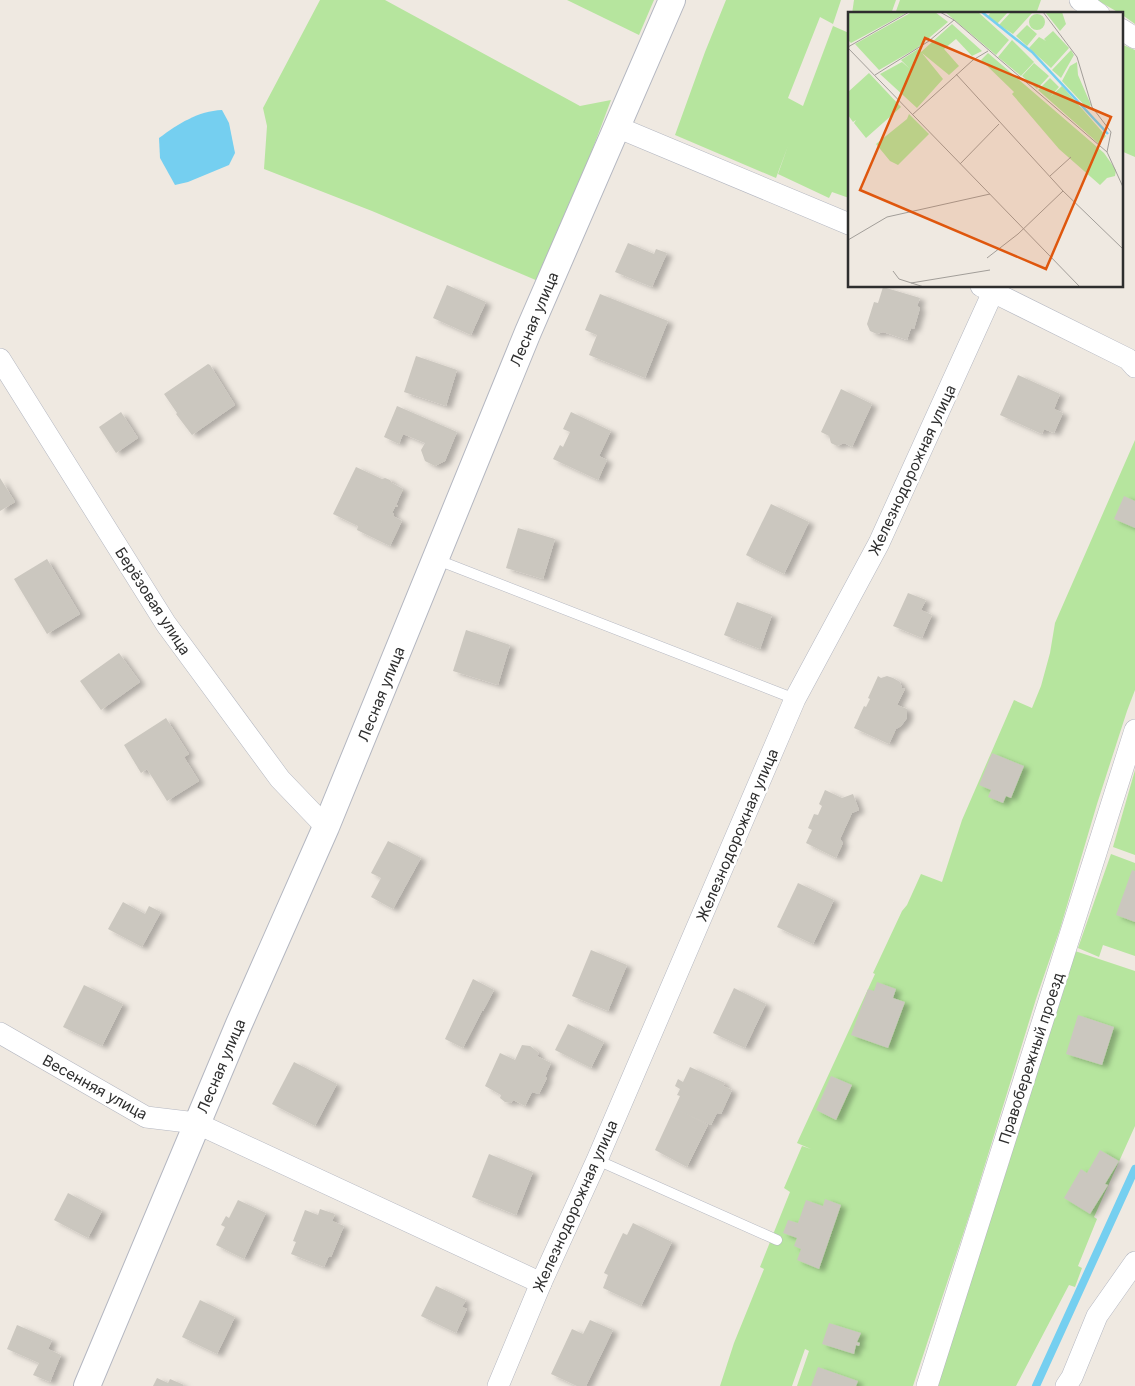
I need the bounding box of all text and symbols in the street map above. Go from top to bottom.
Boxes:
inset map [848,12,1122,288]
street label: Лесная улица [506,269,562,369]
street label: Железнодорожная улица [864,382,960,558]
street label: Берёзовая улица [111,543,195,659]
street label: Лесная улица [353,644,409,744]
street label: Железнодорожная улица [692,746,782,924]
street label: Правобережный проезд [994,970,1068,1146]
street label: Лесная улица [193,1016,249,1116]
street label: Весенняя улица [39,1050,151,1124]
street label: Железнодорожная улица [528,1117,622,1295]

